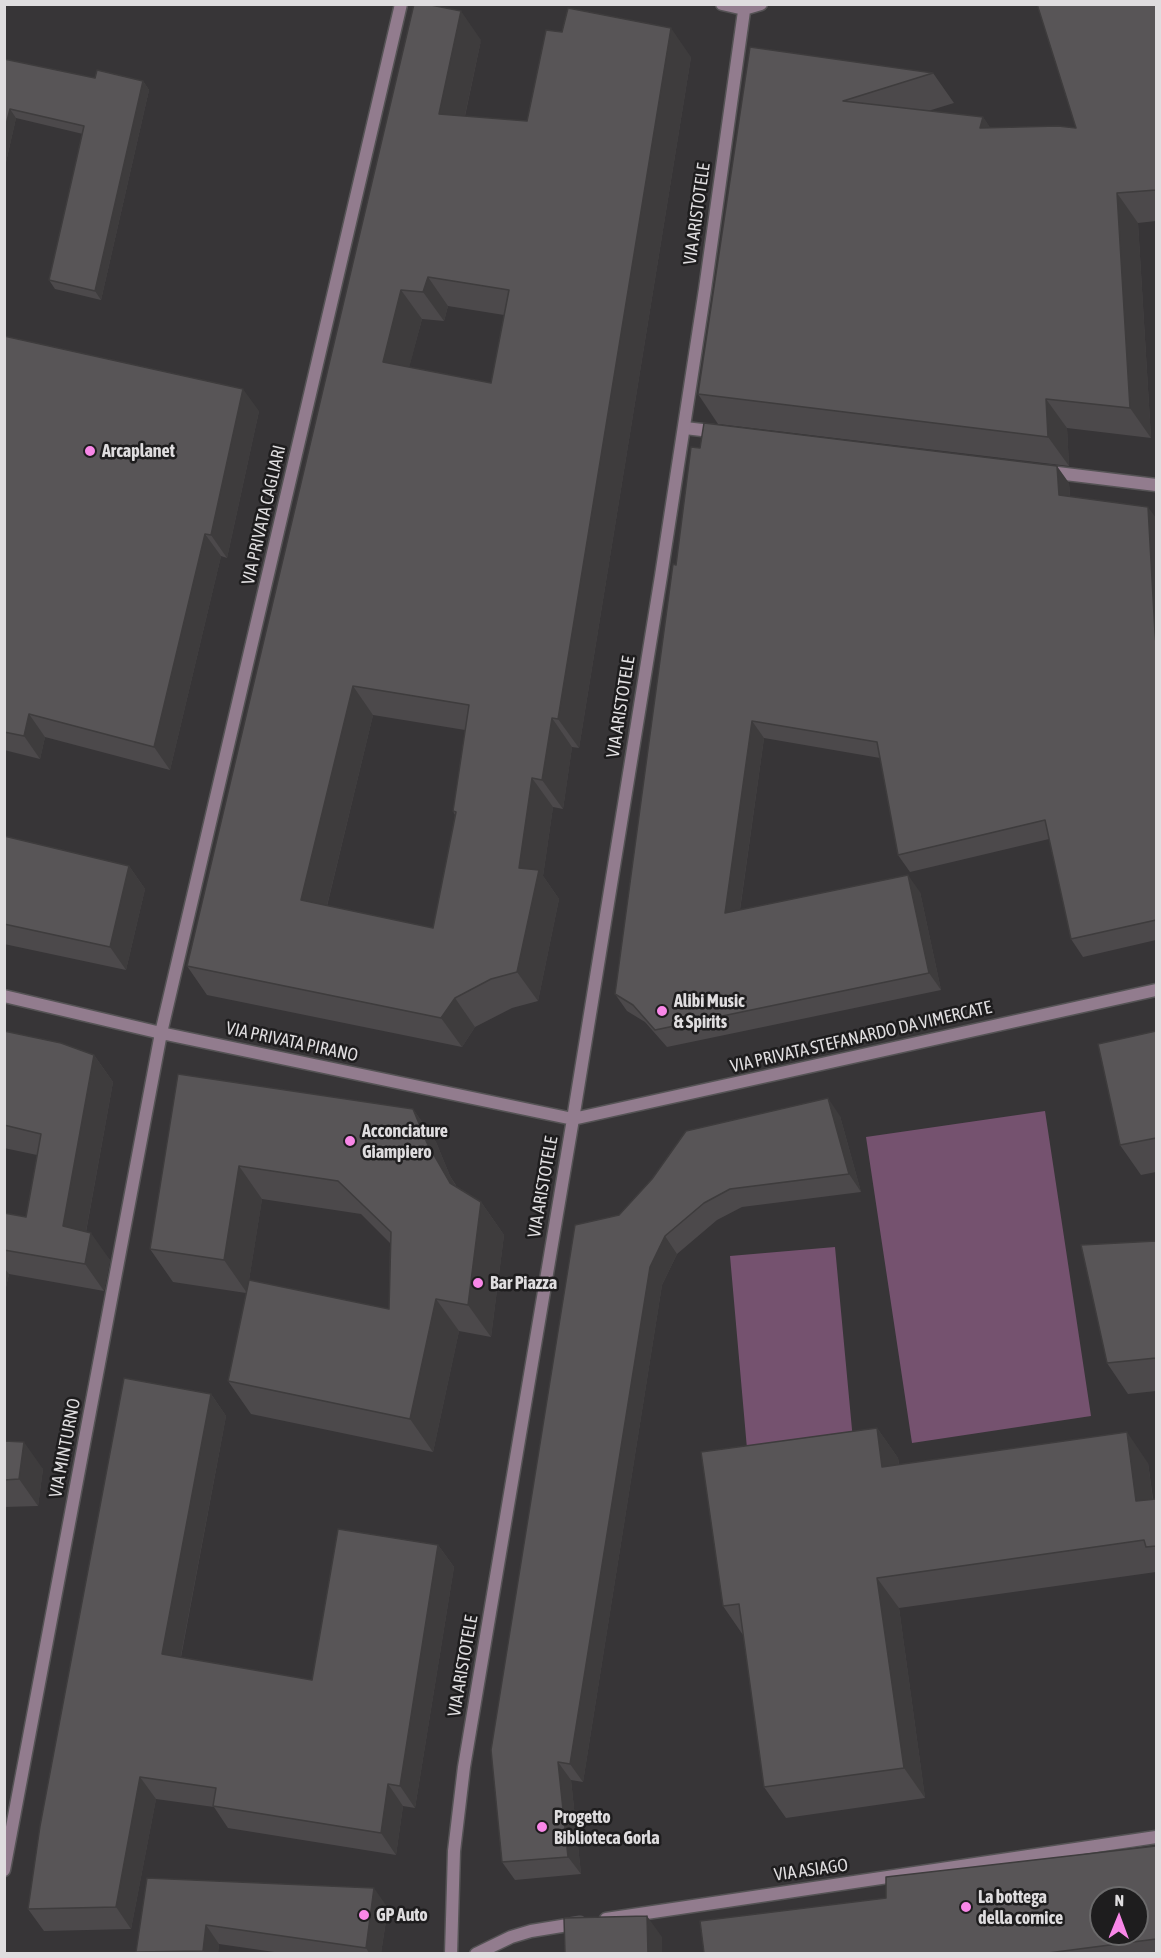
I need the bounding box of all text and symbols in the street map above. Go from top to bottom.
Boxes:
street label: VIA ARISTOTELE [679,162,715,266]
place label: Arcaplanet [102,440,175,462]
street label: VIA PRIVATA CAGLIARI [237,443,291,587]
marker: Arcaplanet [83,444,97,458]
street label: VIA ARISTOTELE [602,655,640,759]
place label: Alibi Music & Spirits [674,990,745,1032]
street label: VIA PRIVATA STEFANARDO DA VIMERCATE [728,996,994,1078]
marker: Alibi Music & Spirits [655,1004,669,1018]
street label: VIA PRIVATA PIRANO [224,1017,360,1067]
place label: Acconciature Giampiero [362,1120,448,1162]
marker: Acconciature Giampiero [343,1134,357,1148]
street label: VIA ARISTOTELE [523,1135,563,1239]
place label: Bar Piazza [490,1272,557,1294]
marker: Bar Piazza [471,1276,485,1290]
street label: VIA MINTURNO [45,1397,85,1499]
street label: VIA ARISTOTELE [443,1614,483,1718]
place label: Progetto Biblioteca Gorla [554,1806,660,1848]
marker: Progetto Biblioteca Gorla [535,1820,549,1834]
street label: VIA ASIAGO [773,1854,849,1886]
place label: La bottega della cornice [978,1886,1063,1928]
north arrow [1089,1886,1149,1946]
text: N [1114,1891,1124,1909]
marker: La bottega della cornice [959,1900,973,1914]
place label: GP Auto [376,1904,428,1926]
marker: GP Auto [357,1908,371,1922]

